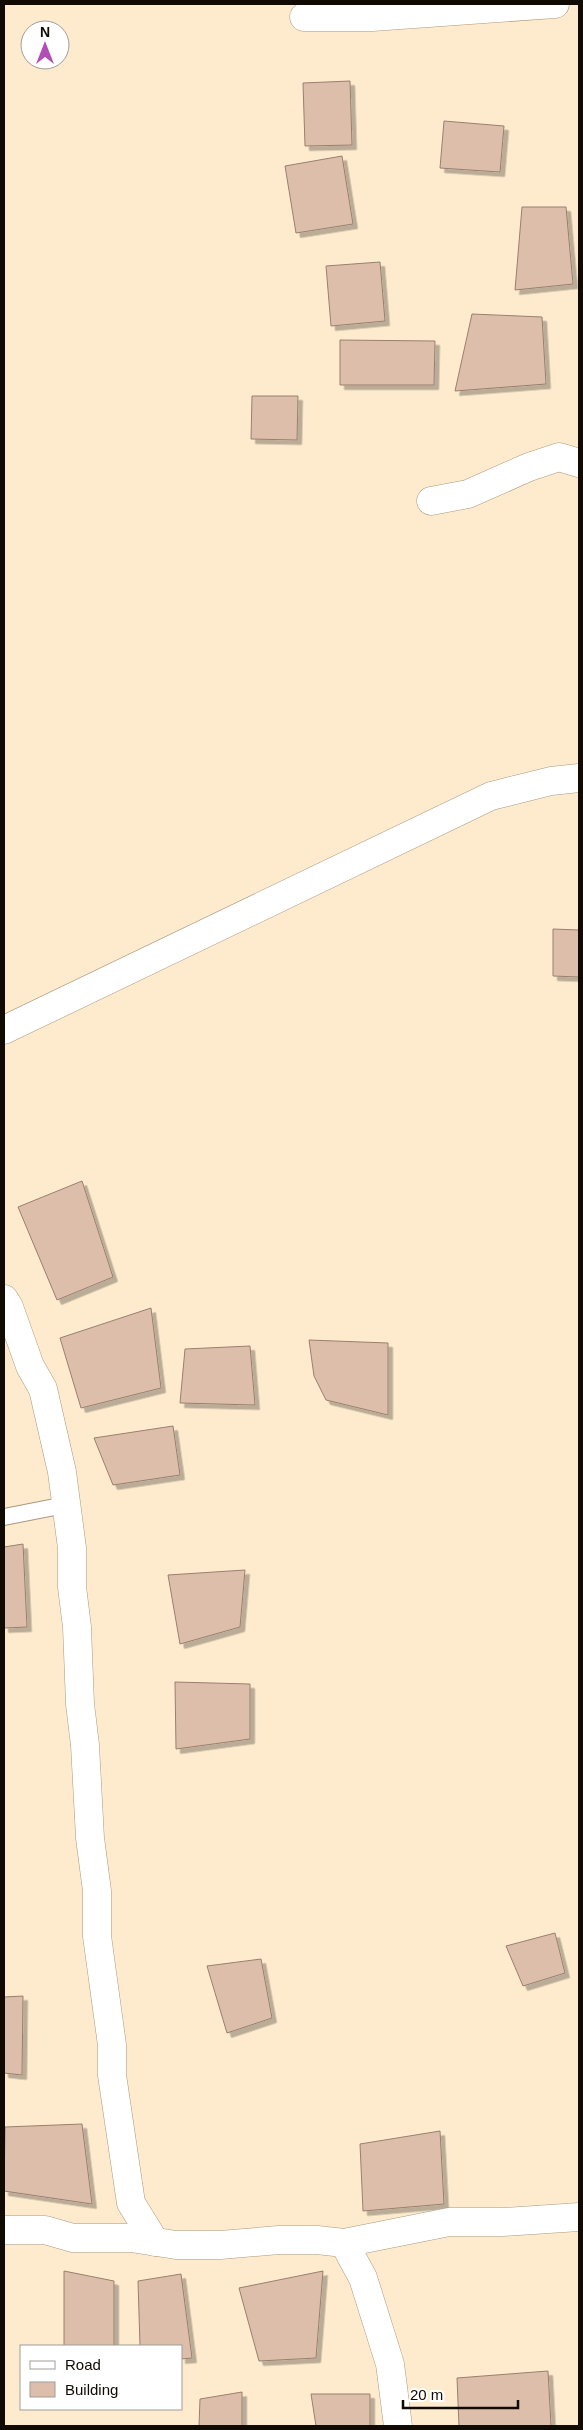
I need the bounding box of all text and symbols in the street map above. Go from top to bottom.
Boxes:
north arrow [20,20,70,70]
text: N [40,24,50,40]
legend [20,2345,182,2410]
text: Road [65,2356,101,2373]
scale bar [403,2378,518,2410]
text: Building [65,2381,118,2398]
text: 20 m [410,2386,443,2403]

